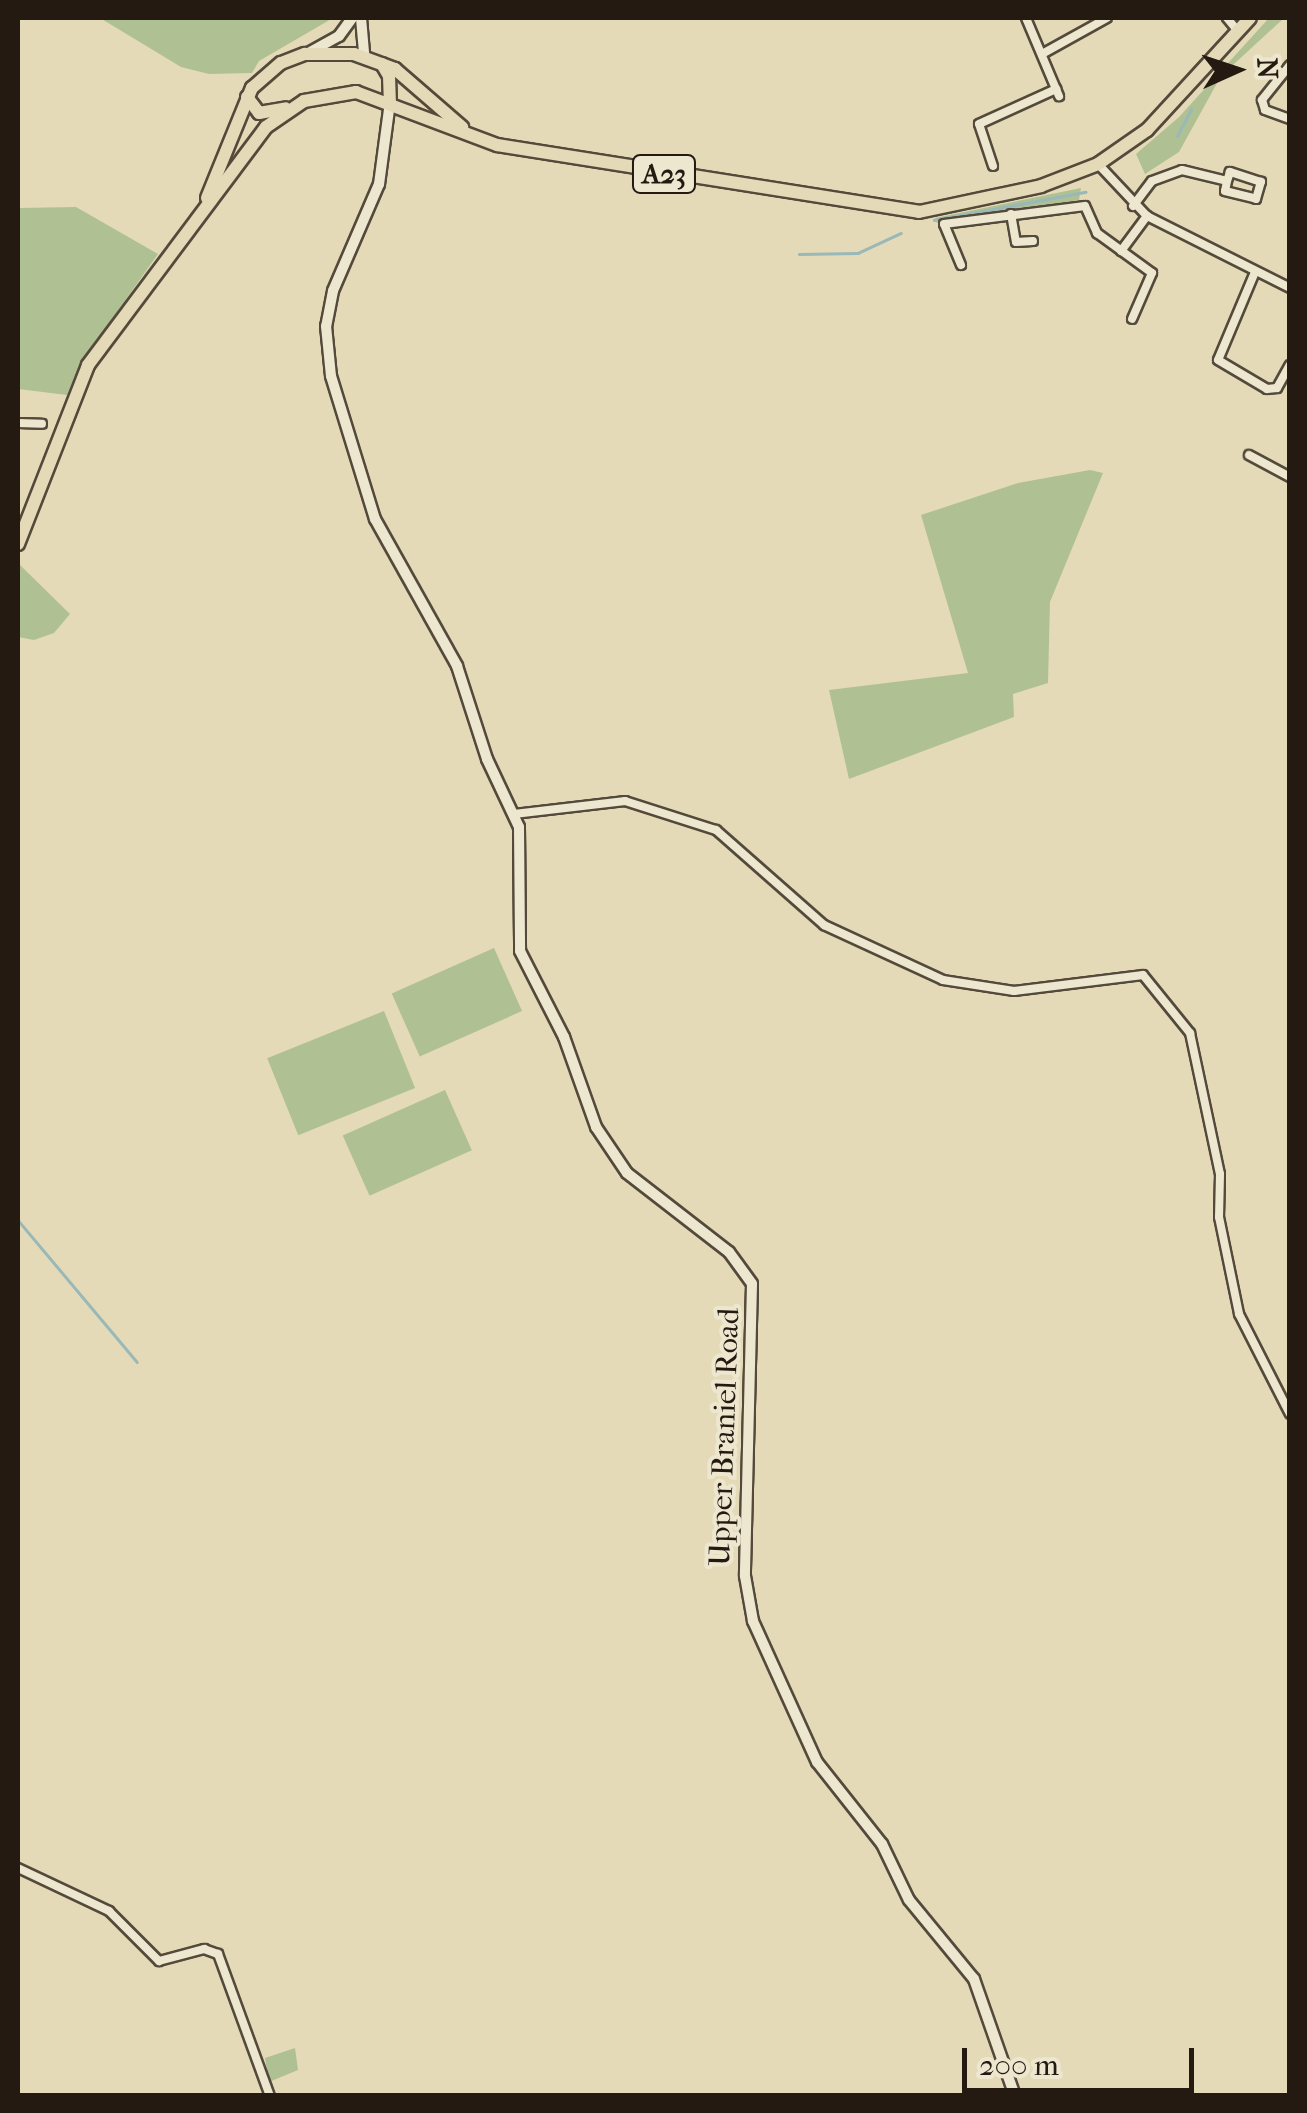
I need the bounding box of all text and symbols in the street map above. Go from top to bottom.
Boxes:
north arrow [1187,20,1287,120]
text: N [1250,57,1284,80]
road number: A23 [632,151,696,197]
street label: Upper Braniel Road [703,1307,747,1567]
scale bar [967,2028,1200,2090]
text: 200 m [979,2048,1059,2083]

